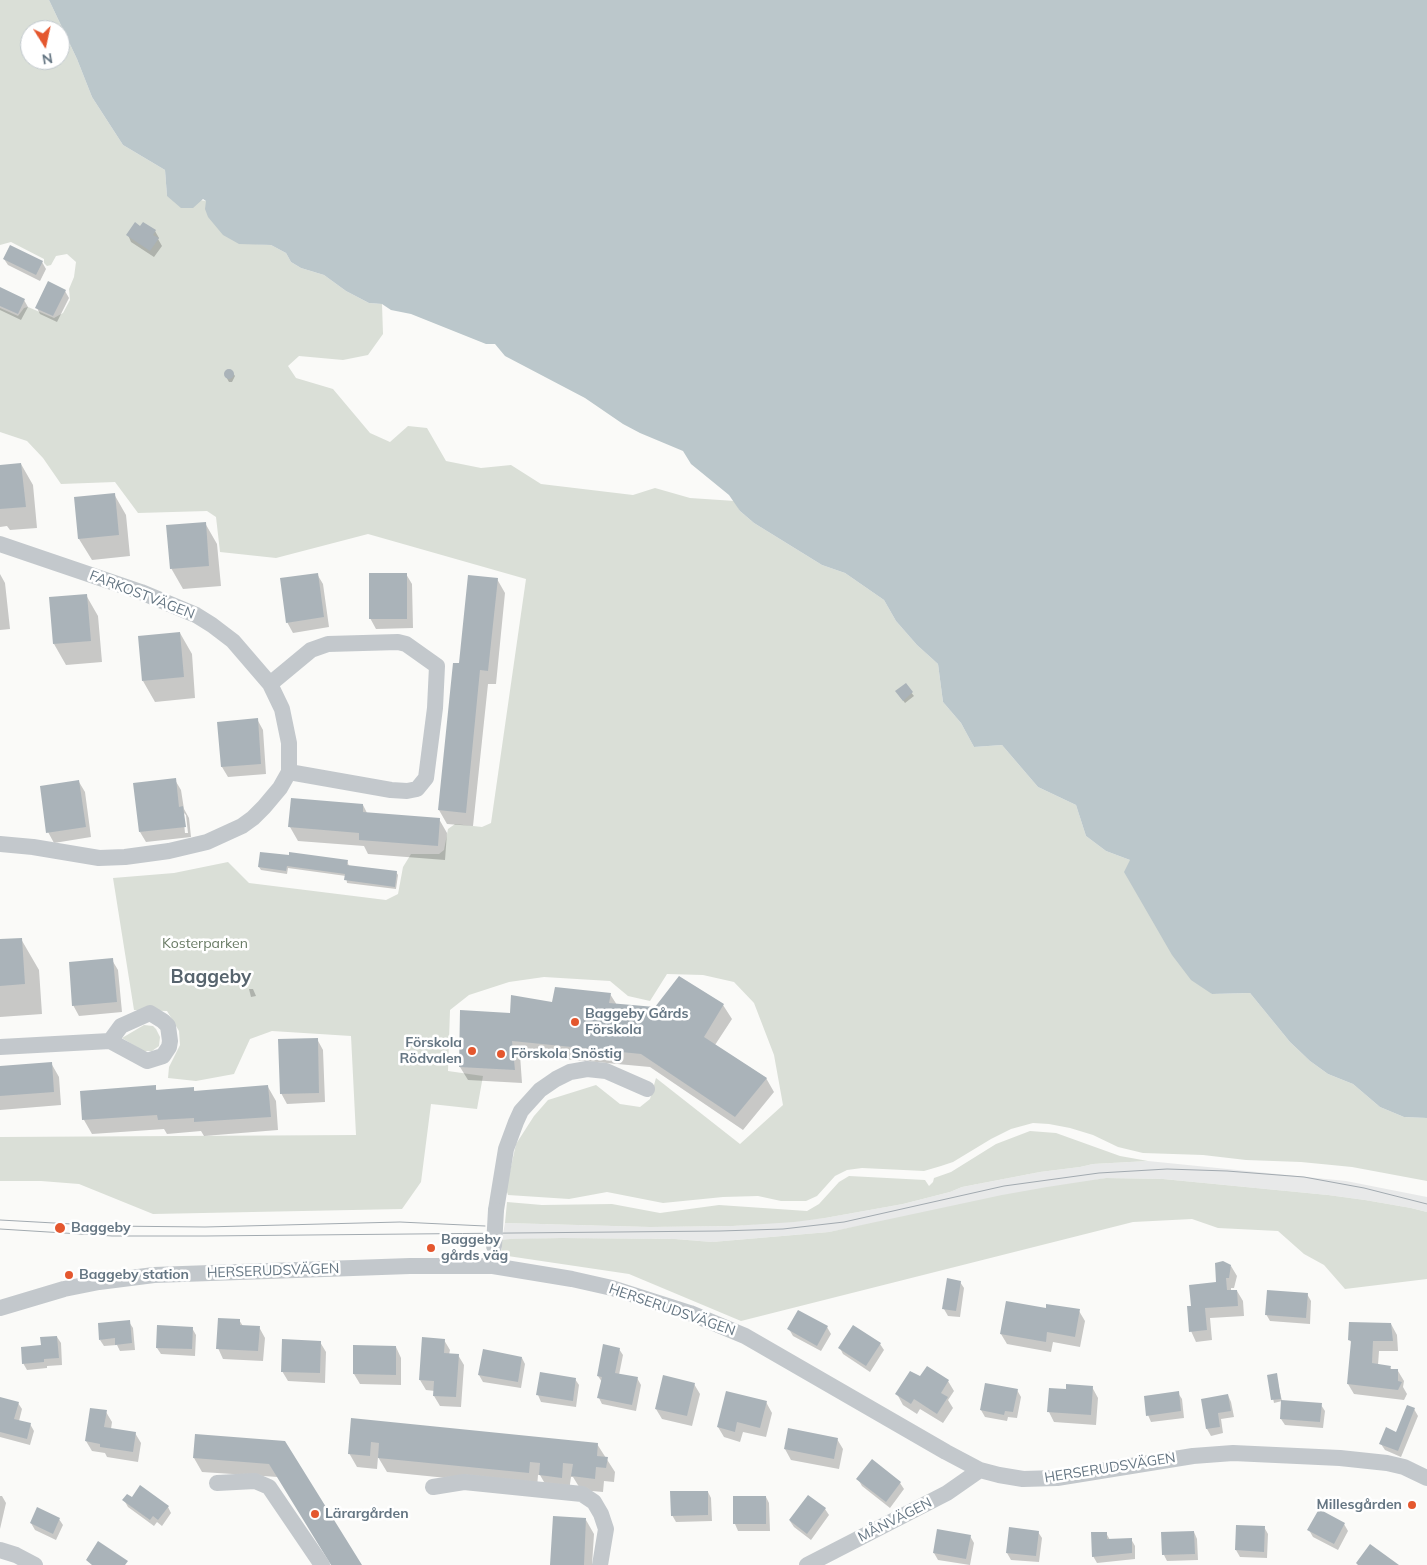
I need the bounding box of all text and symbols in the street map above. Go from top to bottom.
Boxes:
north arrow [20,20,70,70]
text: N [41,49,54,69]
street label: FARKOSTVÄGEN [87,567,197,623]
park label: Kosterparken [162,936,248,952]
district label: Baggeby [171,966,251,988]
place label: Baggeby Gårds Förskola [585,1006,689,1038]
marker: Baggeby Gårds Förskola [569,1016,581,1028]
place label: Förskola Rödvalen [399,1035,462,1068]
marker: Förskola Rödvalen [466,1045,478,1057]
place label: Förskola Snöstig [511,1046,622,1062]
marker: Förskola Snöstig [495,1048,507,1060]
place label: Baggeby [71,1220,131,1236]
marker: Baggeby [53,1221,67,1235]
place label: Baggeby gårds väg [441,1232,508,1264]
marker: Baggeby gårds väg [425,1242,437,1254]
street label: HERSERUDSVÄGEN [206,1260,340,1282]
place label: Baggeby station [79,1267,189,1283]
marker: Baggeby station [63,1269,75,1281]
street label: HERSERUDSVÄGEN [607,1280,737,1340]
street label: HERSERUDSVÄGEN [1043,1449,1177,1487]
street label: MÅNVÄGEN [855,1494,935,1546]
place label: Millesgården [1317,1497,1402,1513]
marker: Millesgården [1406,1499,1418,1511]
place label: Lärargården [325,1506,409,1522]
marker: Lärargården [309,1508,321,1520]

